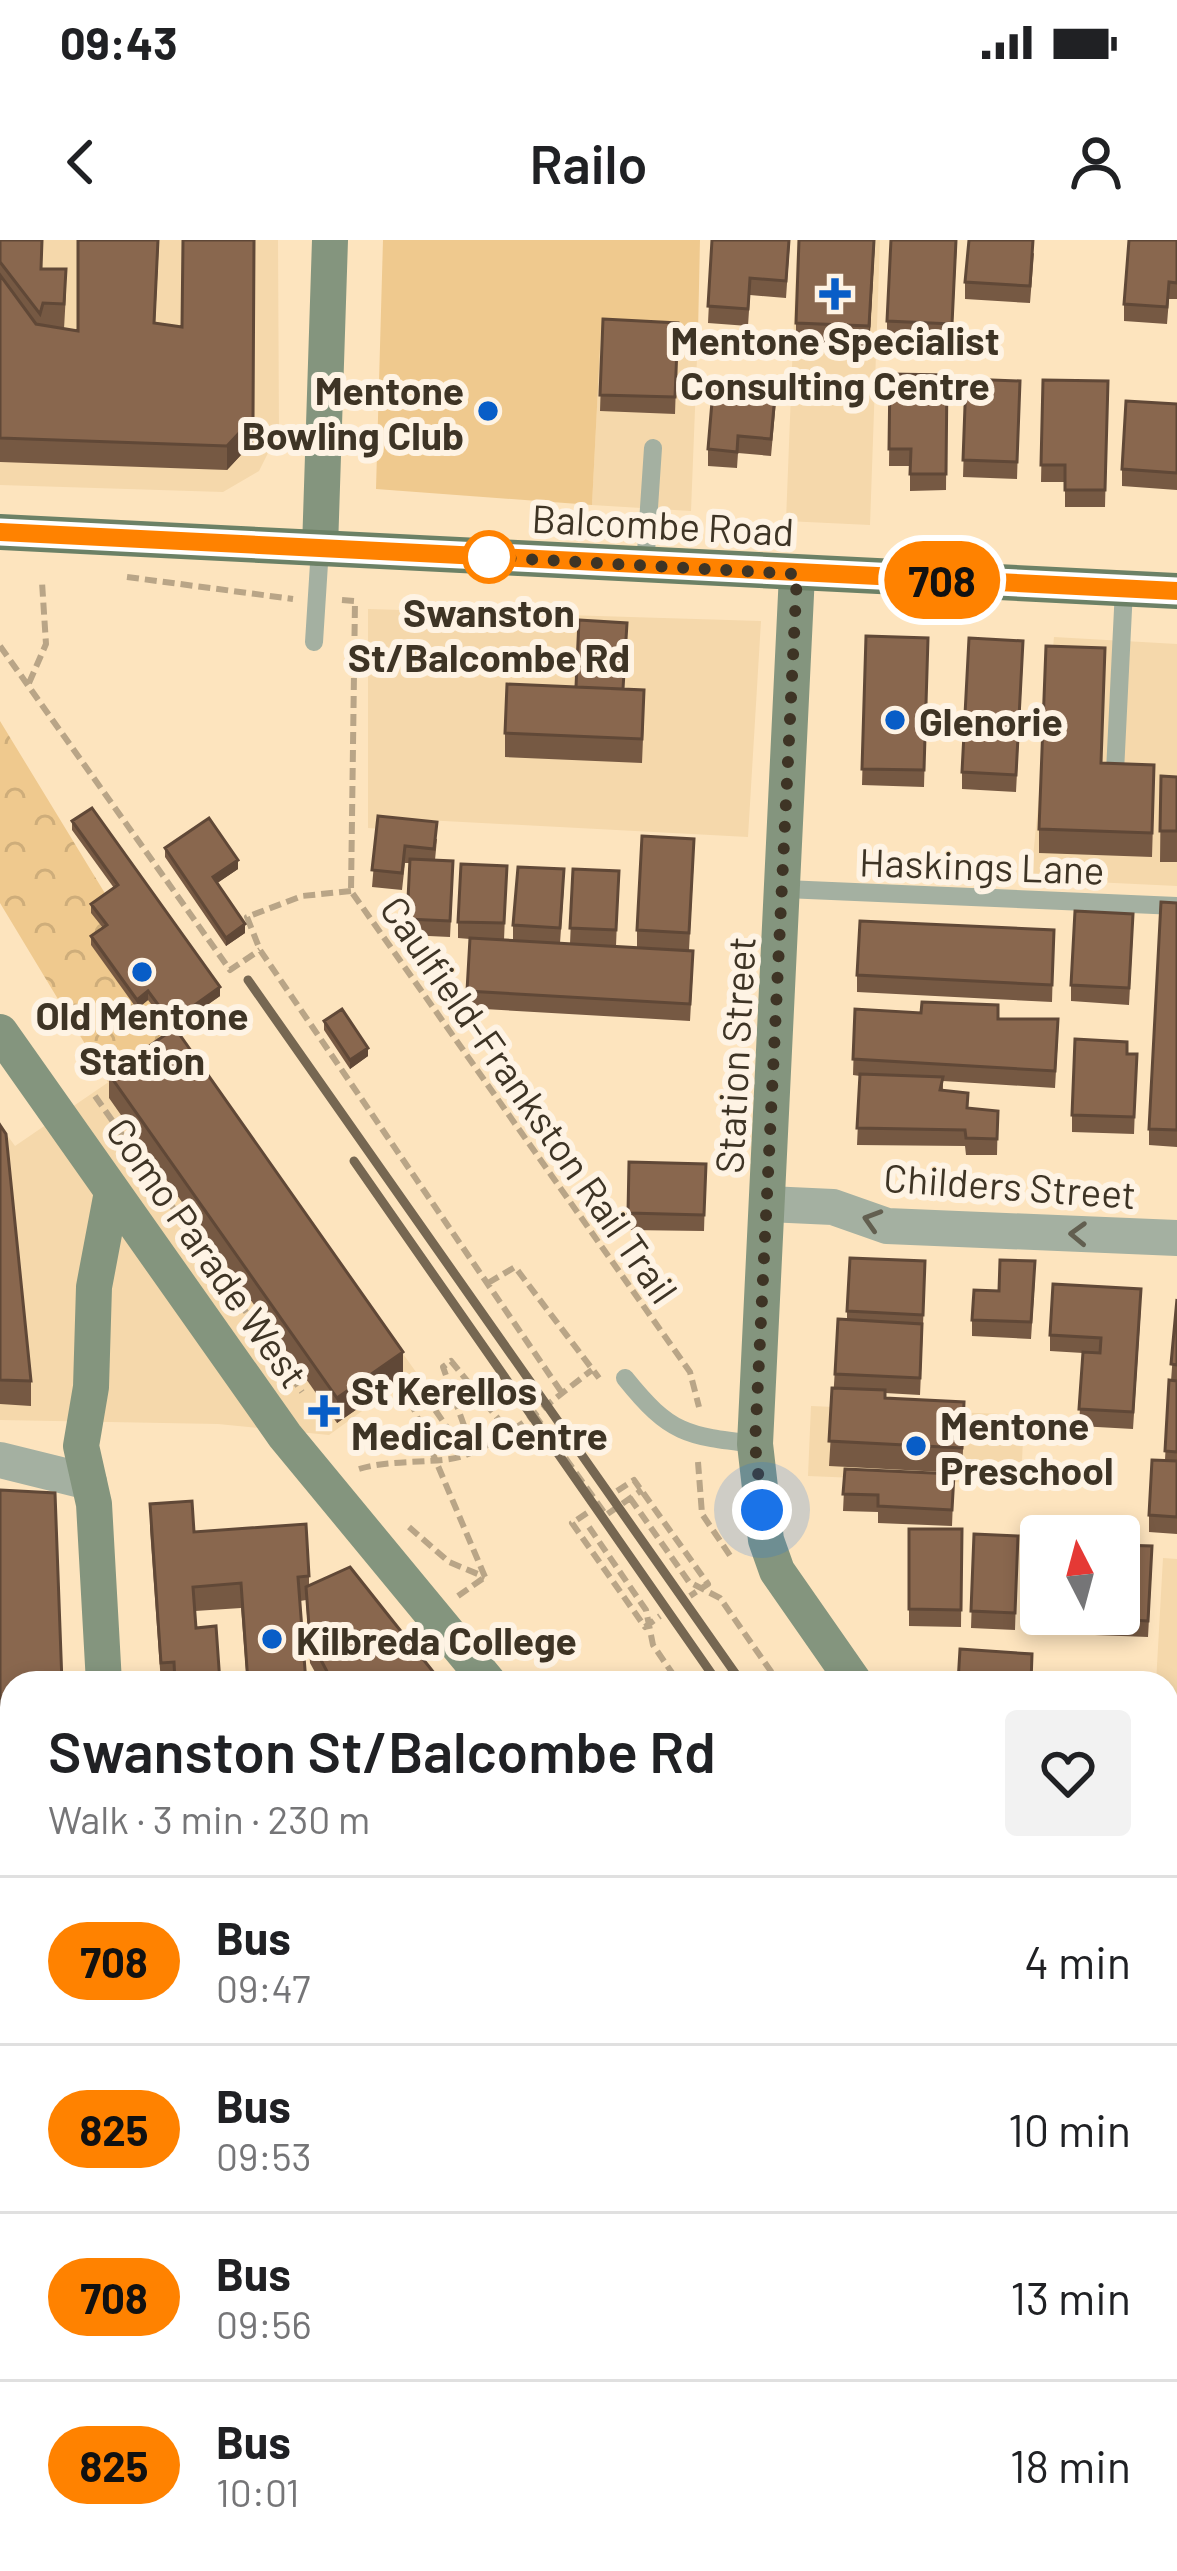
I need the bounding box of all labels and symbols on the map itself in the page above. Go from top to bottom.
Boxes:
marker: Mentone Specialist Consulting Centre [819,278,851,310]
place label: Mentone Specialist Consulting Centre [671,316,999,408]
place label: Mentone Bowling Club [242,366,464,458]
marker: Mentone Bowling Club [475,398,501,424]
street label: Balcombe Road [531,494,795,554]
marker: Swanston St/Balcombe Rd [464,532,514,582]
line badge: 708 [873,541,1011,619]
place label: Swanston St/Balcombe Rd [348,588,630,680]
place label: Glenorie [919,697,1063,744]
marker: Glenorie [882,707,908,733]
street label: Haskings Lane [859,837,1105,893]
street label: Caulfield-Frankston Rail Trail [371,887,689,1311]
street label: Station Street [704,935,764,1175]
marker: Old Mentone Station [129,959,155,985]
place label: Old Mentone Station [36,991,248,1083]
street label: Como Parade West [97,1108,319,1396]
street label: Childers Street [882,1153,1138,1217]
one-way arrow [862,1210,883,1235]
one-way arrow [1068,1221,1087,1247]
place label: St Kerellos Medical Centre [351,1366,608,1458]
marker: St Kerellos Medical Centre [308,1395,340,1427]
place label: Mentone Preschool [940,1401,1113,1493]
marker: Mentone Preschool [903,1433,929,1459]
your location [732,1480,792,1540]
north arrow [1020,1515,1140,1635]
place label: Kilbreda College [296,1616,577,1663]
marker: Kilbreda College [259,1626,285,1652]

